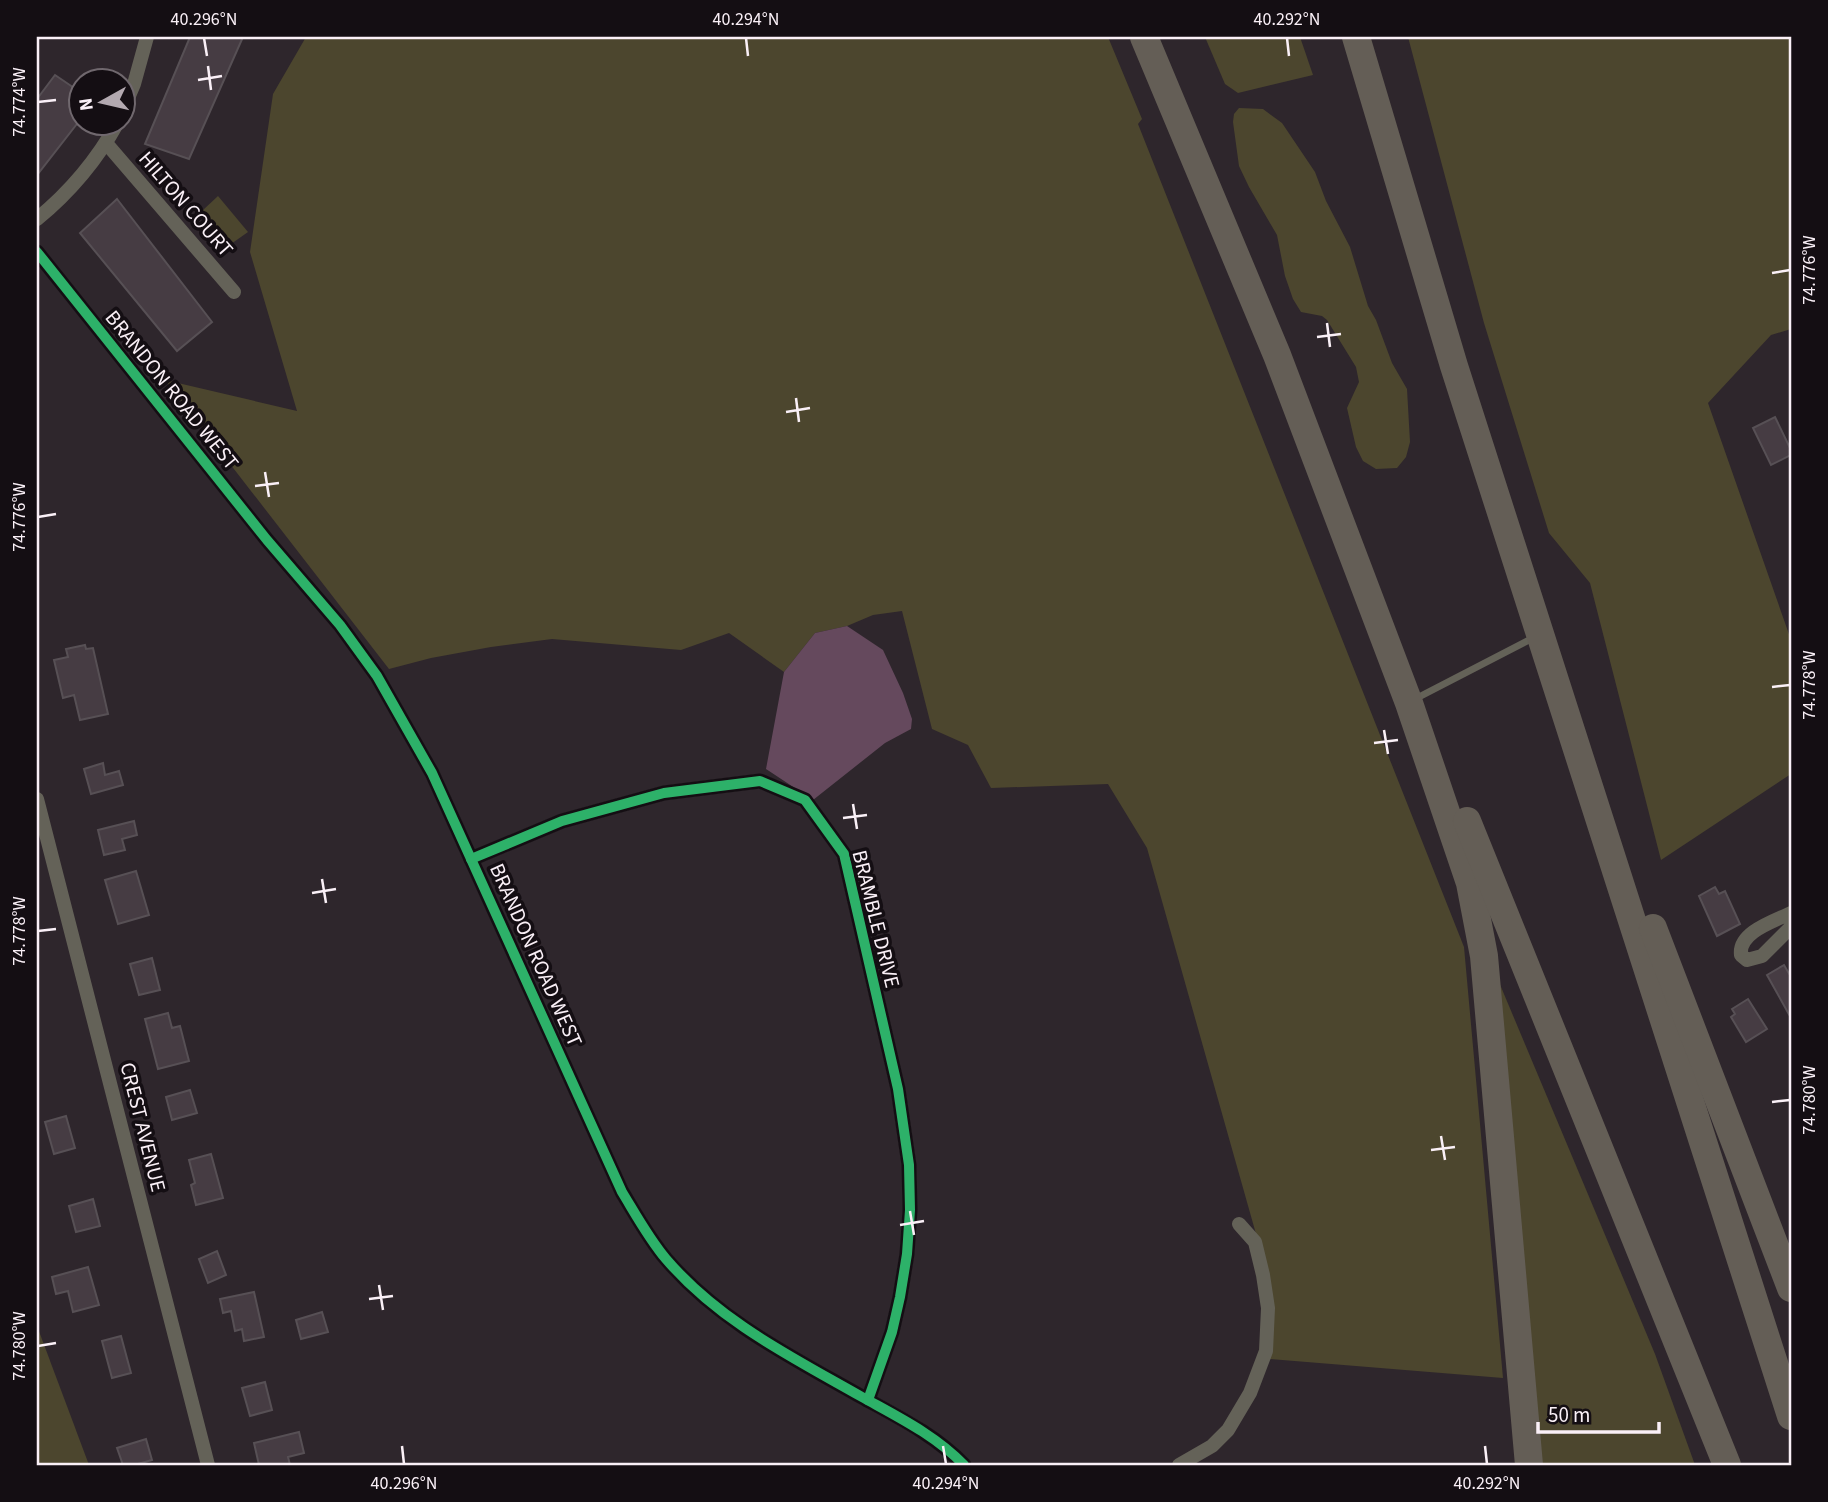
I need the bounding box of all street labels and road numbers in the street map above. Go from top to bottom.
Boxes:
street label: HILTON COURT [132,145,240,263]
street label: BRANDON ROAD WEST [98,304,246,476]
street label: BRAMBLE DRIVE [844,847,908,991]
street label: BRANDON ROAD WEST [482,859,590,1051]
street label: CREST AVENUE [112,1059,174,1195]

